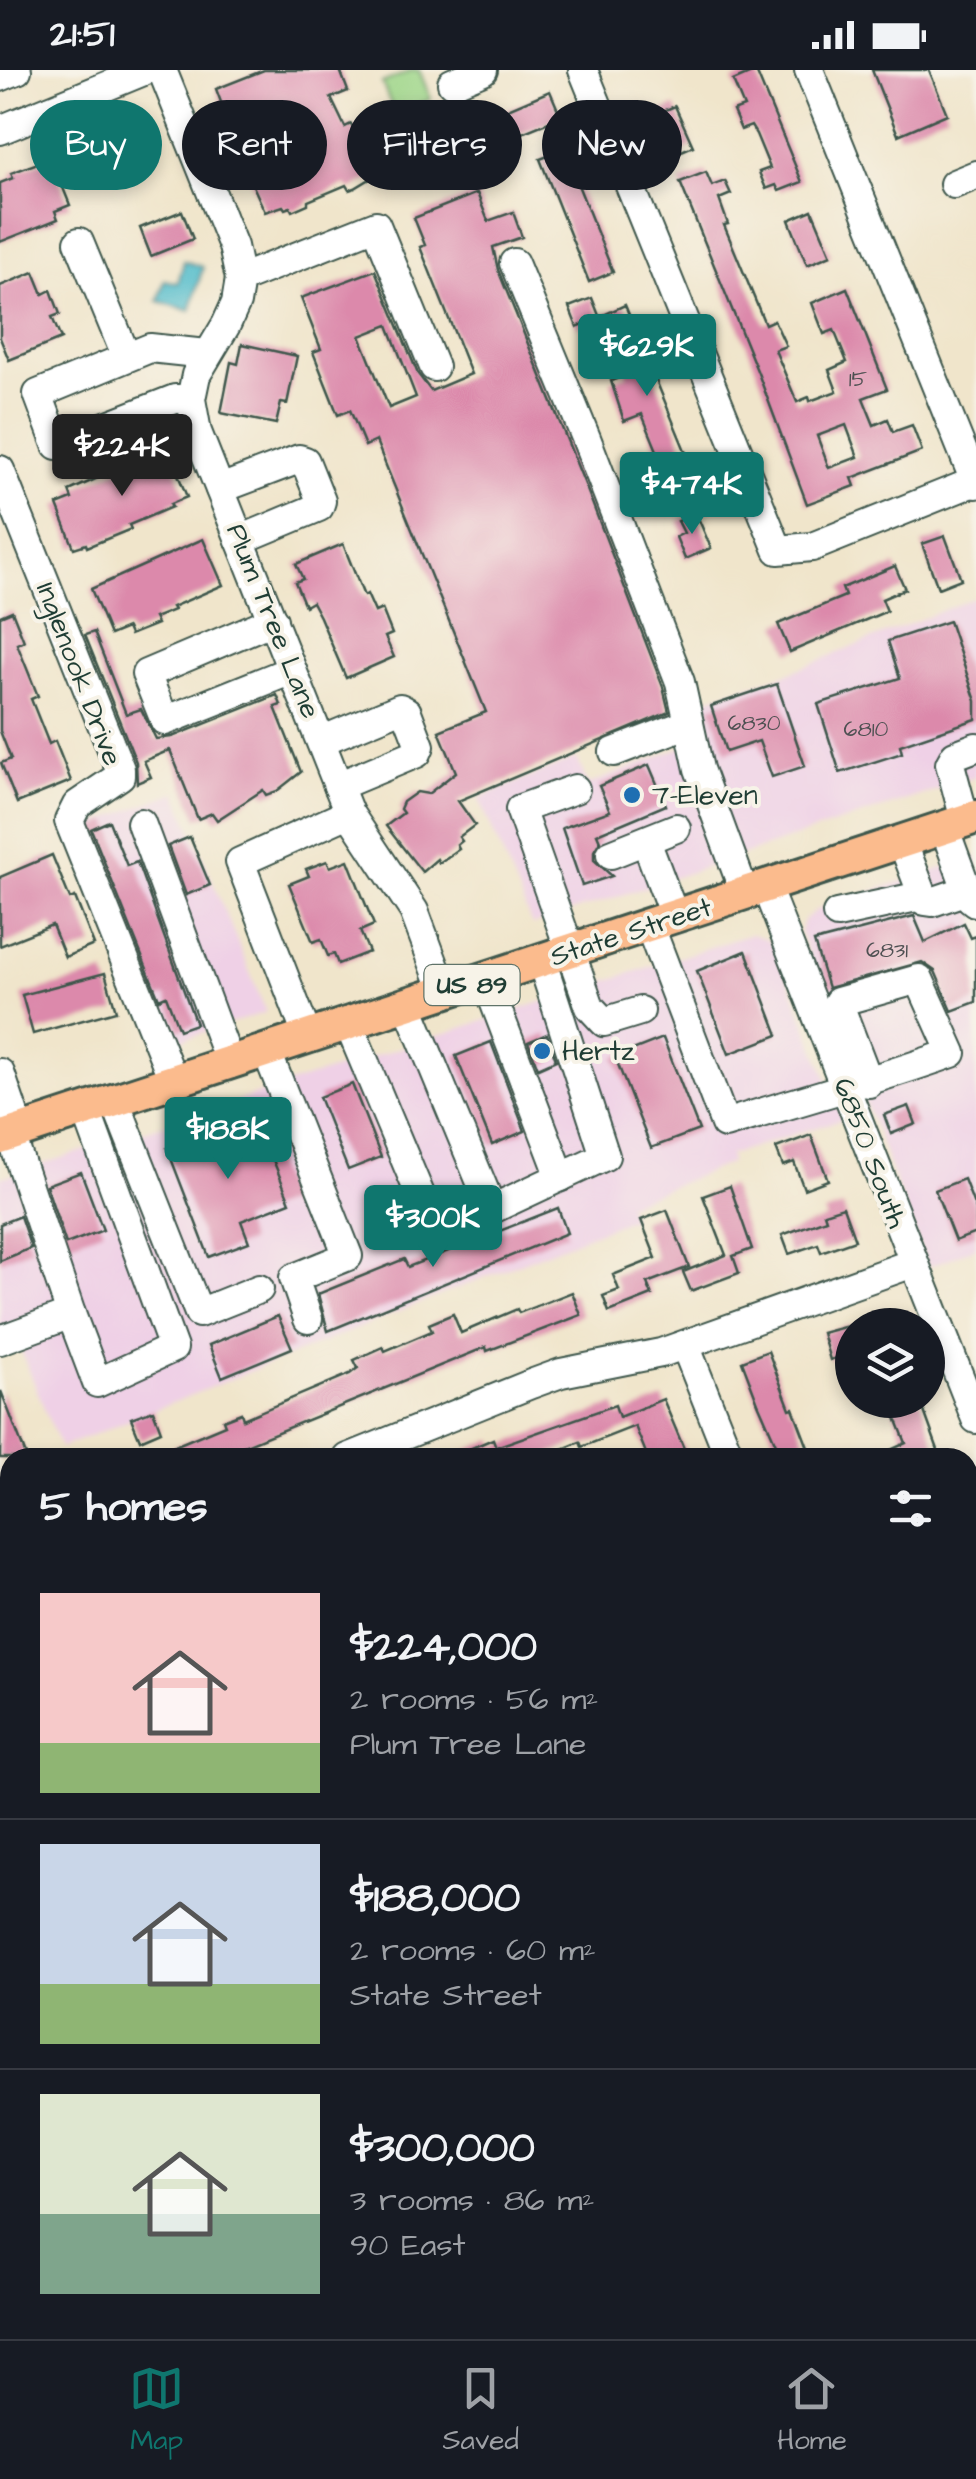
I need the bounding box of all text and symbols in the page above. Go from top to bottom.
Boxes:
text: 21:51 [50,9,115,61]
chip: Buy [30,100,162,190]
chip: Rent [182,100,327,190]
chip: Filters [347,100,522,190]
chip: New [542,100,682,190]
pin: $629K [577,314,717,399]
text: $629K [600,324,694,369]
house number: 15 [849,364,868,395]
pin: $224K [52,414,192,499]
text: $224K [74,424,170,469]
pin: $474K [622,452,762,537]
text: $474K [642,462,742,507]
street label: Plum Tree Lane [216,518,330,724]
street label: Inglenook Drive [25,577,132,772]
house number: 6830 [727,708,781,739]
house number: 6810 [844,714,888,745]
place label: 7-Eleven [652,776,758,815]
marker: 7-Eleven [621,784,643,806]
street label: State Street [545,887,717,976]
house number: 6831 [866,935,908,966]
road number: US 89 [424,965,520,1005]
place label: Hertz [562,1032,635,1071]
marker: Hertz [531,1040,553,1062]
street label: 6850 South [824,1072,916,1234]
pin: $188K [158,1097,298,1182]
text: $188K [187,1107,269,1152]
pin: $300K [363,1185,503,1270]
text: $300K [386,1195,480,1240]
map controls [835,1308,945,1418]
button: layers [835,1308,945,1418]
text: 5 homes [40,1479,207,1537]
icon: filters [883,1481,938,1536]
text: $224,000 [350,1619,537,1677]
icon: home [120,1633,240,1753]
text: 2 rooms · 56 m² [350,1677,598,1722]
text: Plum Tree Lane [350,1722,586,1767]
text: $188,000 [350,1870,520,1928]
icon: home [120,1884,240,2004]
text: 2 rooms · 60 m² [350,1928,596,1973]
text: State Street [350,1973,542,2018]
text: $300,000 [350,2120,535,2178]
icon: home [120,2134,240,2254]
text: 3 rooms · 86 m² [350,2178,594,2223]
text: 90 East [350,2223,465,2268]
tab: Map [129,2361,184,2460]
tab: Saved [443,2361,519,2460]
tab: Home [777,2361,847,2460]

